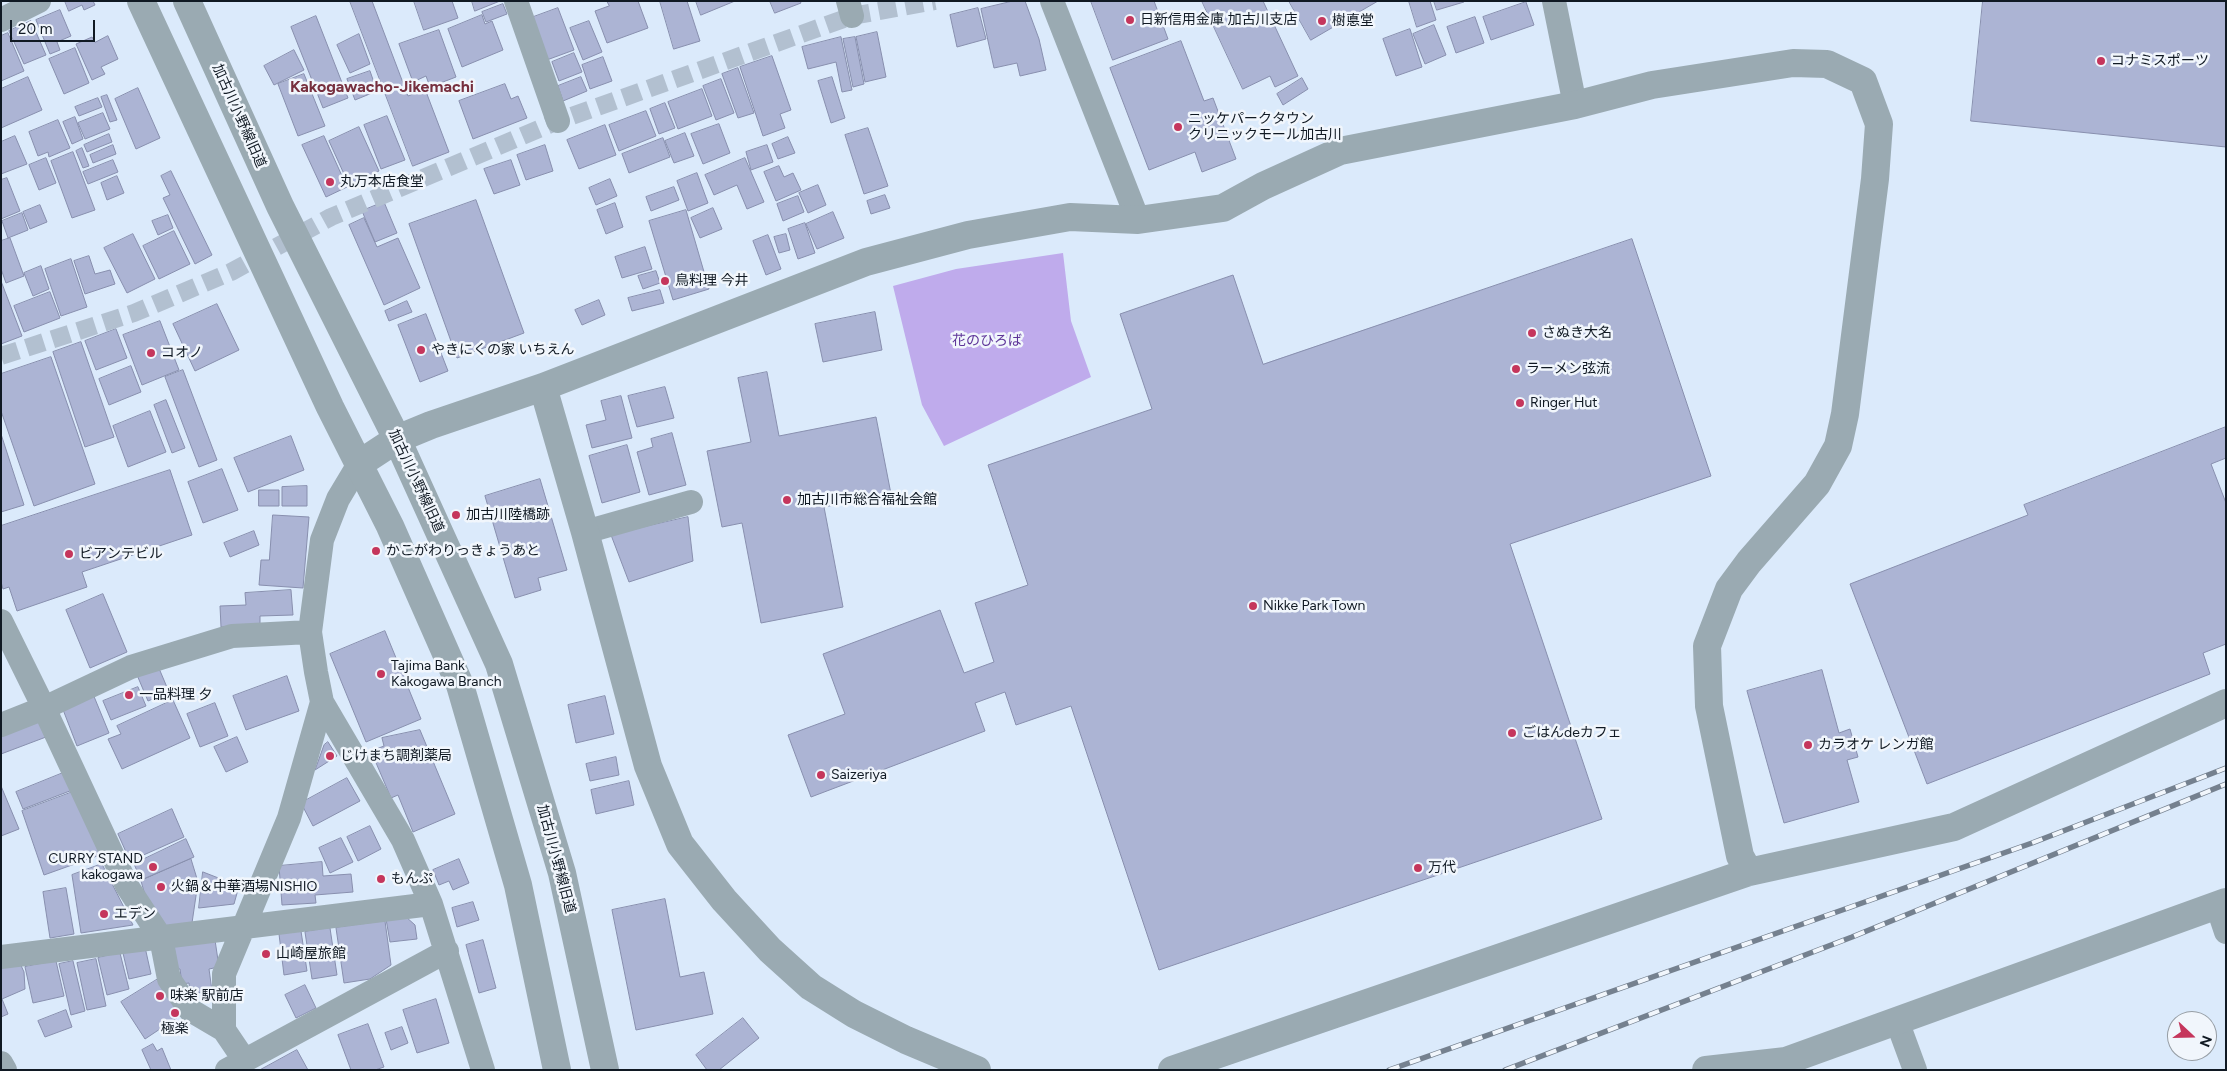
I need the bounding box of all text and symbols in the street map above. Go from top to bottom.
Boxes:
scale bar [12,10,98,42]
place label: 日新信用金庫 加古川支店 [1140,12,1297,28]
place label: 樹悳堂 [1332,13,1374,29]
marker: 日新信用金庫 加古川支店 [1124,14,1136,26]
marker: 樹悳堂 [1316,15,1328,27]
text: 20 m [18,20,52,38]
place label: コナミスポーツ [2111,53,2209,69]
marker: コナミスポーツ [2095,55,2107,67]
street label: 加古川小野線旧道 [209,61,269,171]
district label: Kakogawacho-Jikemachi [290,77,474,97]
place label: ニッケパークタウン クリニックモール加古川 [1188,111,1342,144]
marker: ニッケパークタウン クリニックモール加古川 [1172,121,1184,133]
place label: 丸万本店食堂 [340,174,424,190]
marker: 丸万本店食堂 [324,176,336,188]
place label: 鳥料理 今井 [675,273,748,289]
marker: 鳥料理 今井 [659,275,671,287]
place label: さぬき大名 [1542,325,1612,341]
marker: さぬき大名 [1526,327,1538,339]
park label: 花のひろば [952,333,1022,349]
place label: やきにくの家 いちえん [431,342,574,358]
marker: やきにくの家 いちえん [415,344,427,356]
place label: コオノ [161,345,203,361]
marker: コオノ [145,347,157,359]
place label: ラーメン弦流 [1526,361,1610,377]
marker: ラーメン弦流 [1510,363,1522,375]
place label: Ringer Hut [1530,395,1597,411]
marker: Ringer Hut [1514,397,1526,409]
street label: 加古川小野線旧道 [385,427,447,535]
place label: 加古川市総合福祉会館 [797,492,937,508]
marker: 加古川市総合福祉会館 [781,494,793,506]
place label: 加古川陸橋跡 [466,507,550,523]
marker: 加古川陸橋跡 [450,509,462,521]
place label: かこがわりっきょうあと [386,543,540,559]
marker: かこがわりっきょうあと [370,545,382,557]
place label: ビアンテビル [79,546,163,562]
marker: ビアンテビル [63,548,75,560]
place label: Nikke Park Town [1263,598,1365,614]
marker: Nikke Park Town [1247,600,1259,612]
place label: Tajima Bank Kakogawa Branch [391,658,502,690]
marker: Tajima Bank Kakogawa Branch [375,668,387,680]
place label: 一品料理 夕 [139,687,212,703]
marker: 一品料理 夕 [123,689,135,701]
place label: ごはんdeカフェ [1522,725,1622,741]
marker: ごはんdeカフェ [1506,727,1518,739]
place label: カラオケ レンガ館 [1818,737,1933,753]
marker: カラオケ レンガ館 [1802,739,1814,751]
place label: じけまち調剤薬局 [340,748,452,764]
marker: じけまち調剤薬局 [324,750,336,762]
place label: Saizeriya [831,767,887,783]
marker: Saizeriya [815,769,827,781]
street label: 加古川小野線旧道 [533,803,579,915]
place label: CURRY STAND kakogawa [48,851,143,884]
place label: 万代 [1428,860,1456,876]
marker: CURRY STAND kakogawa [147,861,159,873]
marker: 万代 [1412,862,1424,874]
place label: もんぷ [391,871,433,887]
marker: もんぷ [375,873,387,885]
place label: 火鍋＆中華酒場NISHIO [171,879,317,895]
marker: 火鍋＆中華酒場NISHIO [155,881,167,893]
place label: エデン [114,906,156,922]
marker: エデン [98,908,110,920]
place label: 山崎屋旅館 [276,946,346,962]
marker: 山崎屋旅館 [260,948,272,960]
place label: 味楽 駅前店 [170,988,243,1004]
marker: 味楽 駅前店 [154,990,166,1002]
marker: 極楽 [169,1007,181,1019]
north arrow [2167,1011,2217,1061]
place label: 極楽 [161,1021,189,1037]
text: N [2196,1033,2215,1049]

